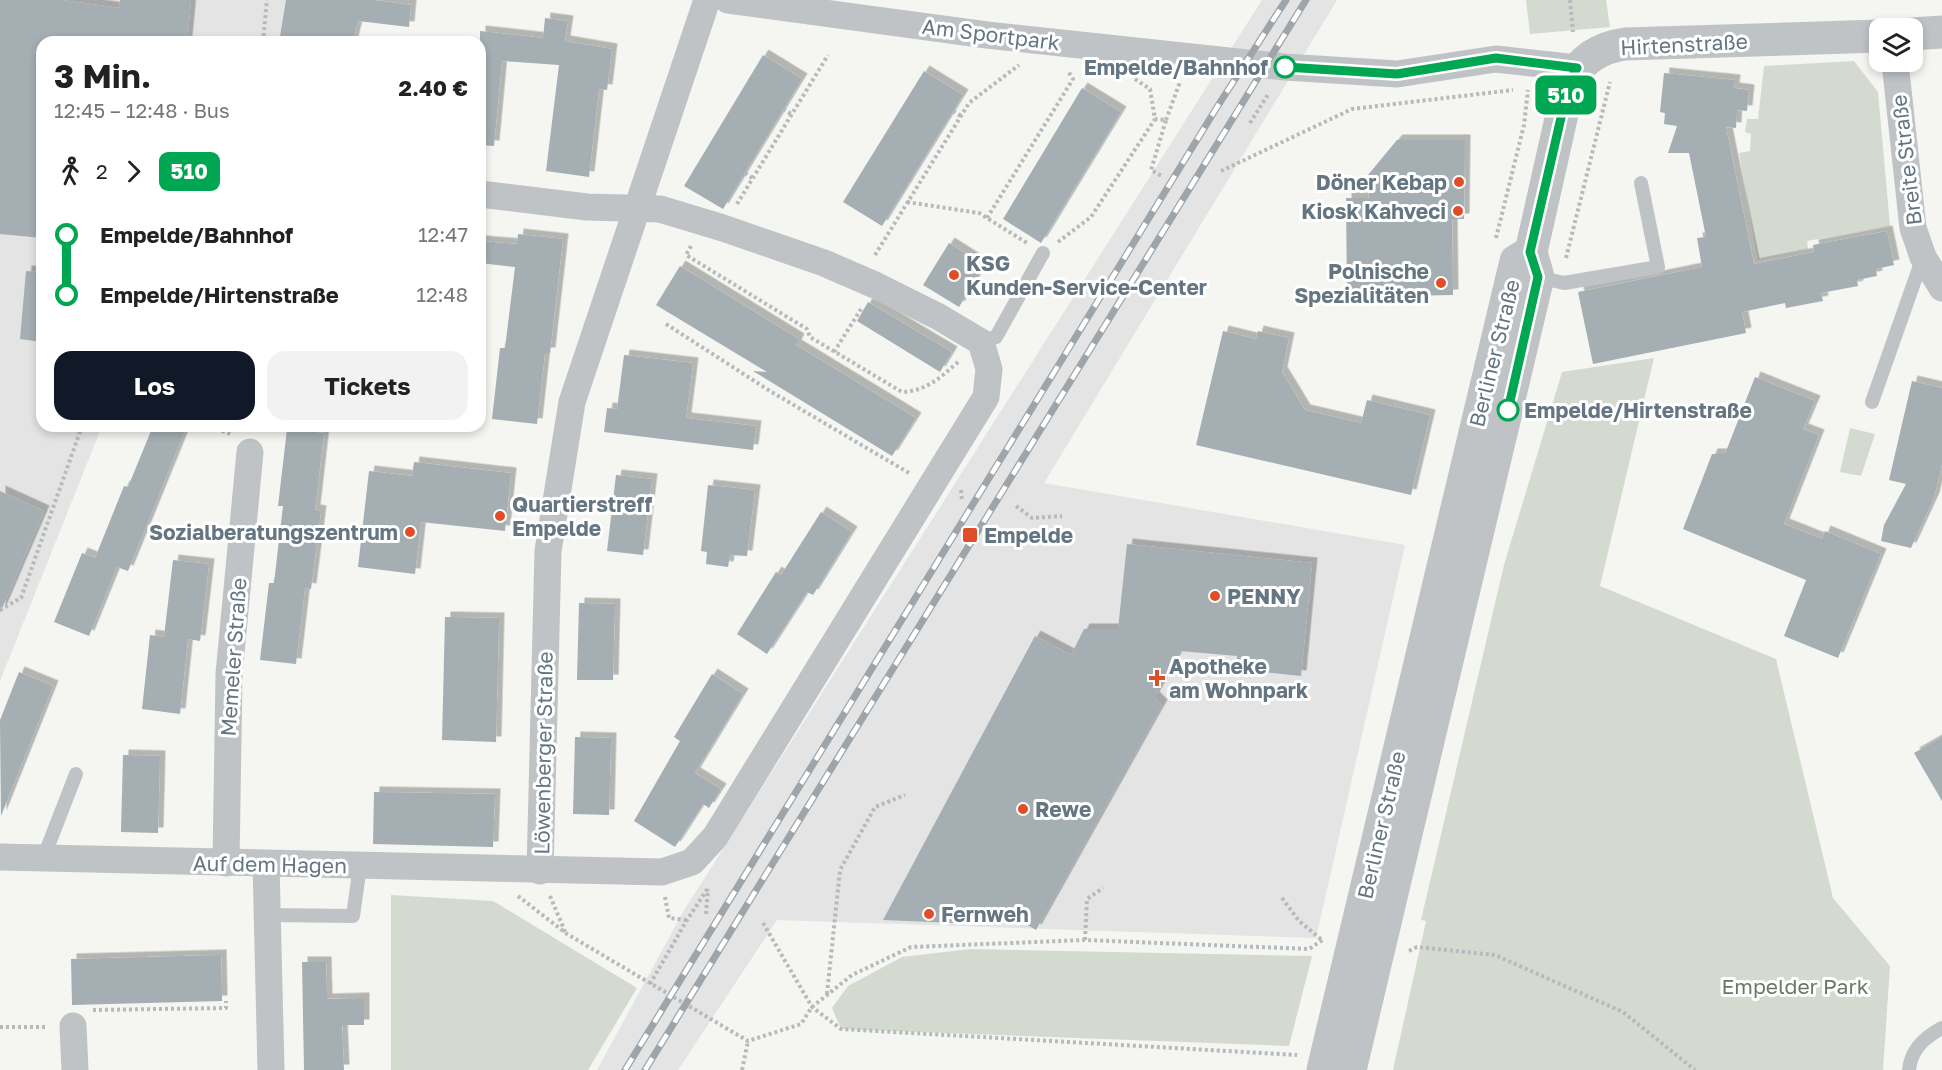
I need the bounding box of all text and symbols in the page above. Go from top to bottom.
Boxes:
street label: Am Sportpark [921,13,1062,55]
map controls [1869,18,1923,72]
button: layers [1869,18,1923,72]
street label: Hirtenstraße [1620,28,1748,60]
place label: Empelde/Bahnhof [1084,54,1268,80]
text: 3 Min. [54,56,151,95]
marker: Empelde/Bahnhof [1274,56,1296,78]
text: 2.40 € [398,74,468,101]
line badge: 510 [1532,76,1600,115]
text: 510 [1547,82,1585,108]
street label: Breite Straße [1885,93,1927,227]
text: 12:45 – 12:48 · Bus [54,98,230,122]
icon: walk [54,155,87,188]
icon: forward [117,155,150,188]
text: 510 [171,158,208,184]
text: 2 [96,159,108,183]
place label: Döner Kebap [1316,169,1447,195]
marker: Döner Kebap [1452,175,1466,189]
place label: Kiosk Kahveci [1301,198,1446,224]
marker: Kiosk Kahveci [1451,204,1465,218]
text: Empelde/Bahnhof [100,221,293,248]
text: 12:47 [418,222,468,246]
place label: KSG Kunden-Service-Center [966,250,1207,300]
place label: Polnische Spezialitäten [1294,258,1429,308]
marker: KSG Kunden-Service-Center [947,268,961,282]
marker: Polnische Spezialitäten [1434,276,1448,290]
street label: Berliner Straße [1463,277,1525,429]
text: Empelde/Hirtenstraße [100,281,339,308]
text: 12:48 [416,282,468,306]
button: Los [54,351,255,420]
button: Tickets [267,351,468,420]
place label: Empelde/Hirtenstraße [1524,397,1752,423]
marker: Empelde/Hirtenstraße [1497,399,1519,421]
place label: Quartierstreff Empelde [512,491,652,541]
marker: Quartierstreff Empelde [493,509,507,523]
place label: Sozialberatungszentrum [149,519,398,545]
place label: Empelde [984,522,1073,548]
marker: Sozialberatungszentrum [403,525,417,539]
marker: Empelde [961,526,979,544]
street label: Memeler Straße [214,577,252,737]
place label: PENNY [1227,583,1301,609]
marker: PENNY [1208,589,1222,603]
street label: Löwenberger Straße [528,651,558,855]
place label: Apotheke am Wohnpark [1169,653,1308,703]
marker: Apotheke am Wohnpark [1150,671,1164,685]
street label: Berliner Straße [1351,749,1411,901]
place label: Rewe [1035,796,1091,822]
marker: Rewe [1016,802,1030,816]
street label: Auf dem Hagen [193,850,347,878]
place label: Fernweh [941,901,1029,927]
marker: Fernweh [922,907,936,921]
park label: Empelder Park [1722,973,1869,999]

